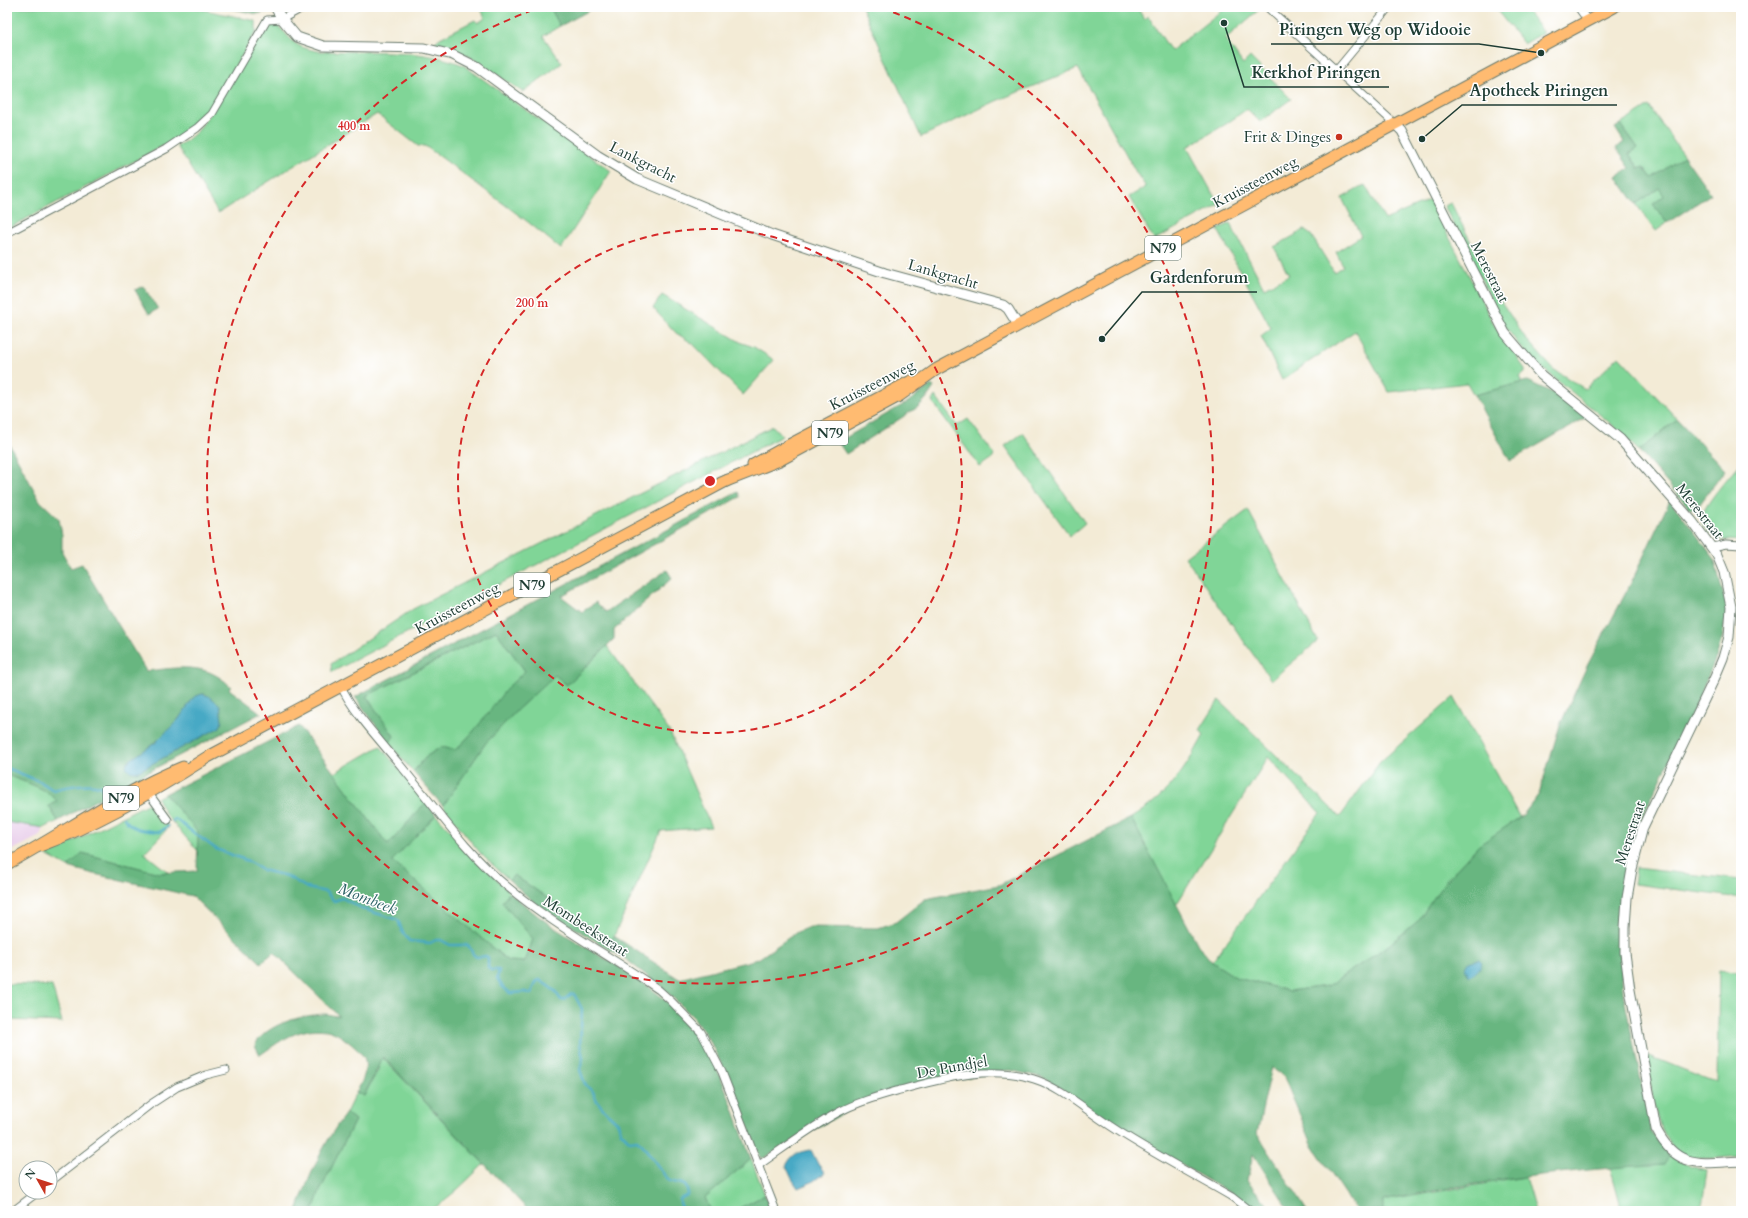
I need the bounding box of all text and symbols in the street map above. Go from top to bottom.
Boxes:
callout: Piringen Weg op Widooie [1271,16,1479,44]
text: Piringen Weg op Widooie [1279,19,1471,41]
callout: Kerkhof Piringen [1244,59,1389,87]
text: Kerkhof Piringen [1251,62,1381,84]
callout: Apotheek Piringen [1462,77,1617,105]
text: Apotheek Piringen [1470,80,1609,102]
text: 400 m [338,118,371,134]
place label: Frit & Dinges [1244,127,1331,147]
marker: Frit & Dinges [1334,132,1344,142]
street label: Lankgracht [606,137,680,187]
street label: Kruissteenweg [1209,151,1301,213]
road number: N79 [1145,236,1181,260]
street label: Merestraat [1466,238,1514,306]
street label: Lankgracht [905,254,981,294]
callout: Gardenforum [1142,264,1257,292]
text: Gardenforum [1150,267,1249,289]
text: 200 m [516,295,549,311]
street label: Kruissteenweg [826,355,919,415]
road number: N79 [812,421,848,445]
centre of rings [703,474,717,488]
street label: Merestraat [1671,479,1729,543]
road number: N79 [514,573,550,597]
street label: Kruissteenweg [411,577,503,639]
road number: N79 [103,786,139,810]
street label: Merestraat [1610,798,1650,868]
water label: Mombeek [335,878,400,920]
street label: Mombeekstraat [540,891,633,961]
street label: De Pundjel [915,1051,989,1083]
north arrow [18,1160,58,1200]
text: N [22,1165,40,1182]

